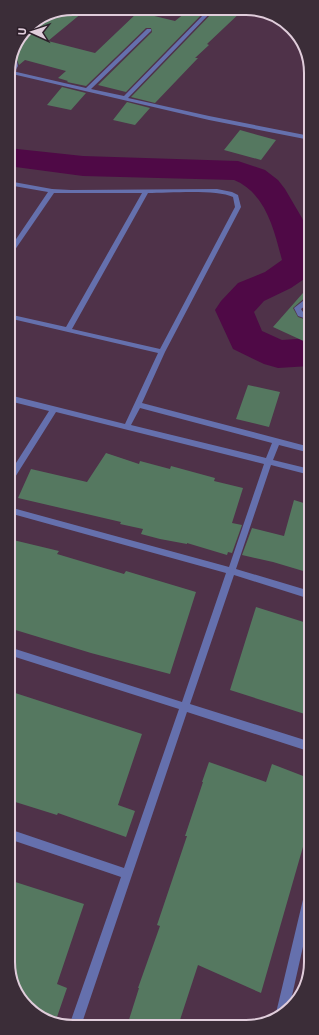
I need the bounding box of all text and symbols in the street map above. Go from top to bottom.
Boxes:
north arrow [12,12,52,52]
text: U [15,27,29,36]

